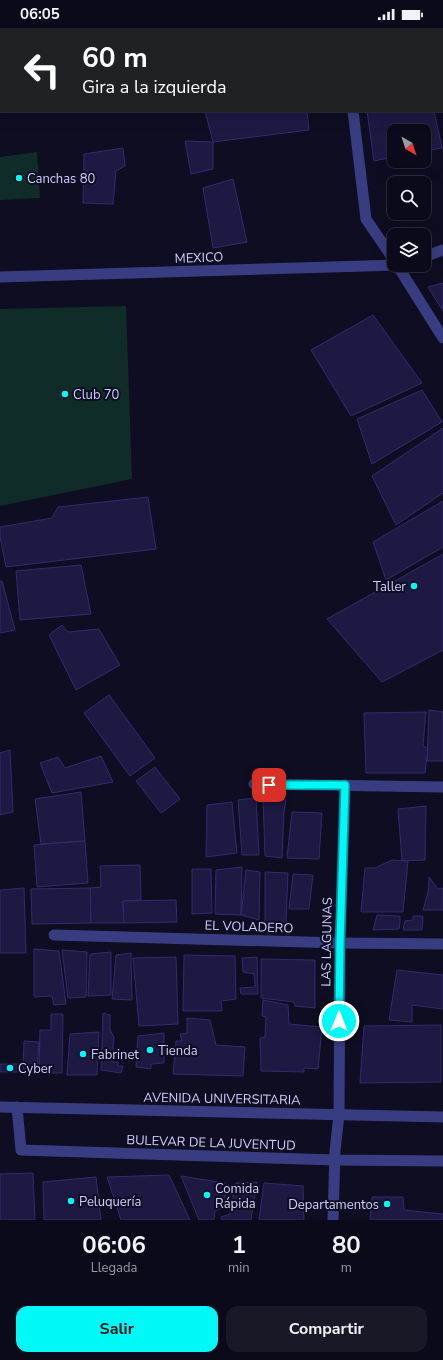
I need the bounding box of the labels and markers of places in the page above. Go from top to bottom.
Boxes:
place label: Canchas 80 [27,170,95,188]
marker: Canchas 80 [14,173,24,183]
place label: Club 70 [73,386,120,404]
marker: Club 70 [60,389,70,399]
place label: Taller [373,578,406,596]
marker: Taller [409,581,419,591]
pin [252,768,286,802]
place label: Tienda [158,1042,198,1060]
marker: Tienda [145,1045,155,1055]
place label: Fabrinet [91,1046,139,1064]
marker: Fabrinet [78,1049,88,1059]
place label: Cyber [18,1060,53,1078]
marker: Cyber [5,1063,15,1073]
place label: Comida Rápida [215,1180,259,1213]
marker: Comida Rápida [202,1190,212,1200]
place label: Peluquería [79,1193,141,1211]
marker: Peluquería [66,1196,76,1206]
place label: Departamentos [288,1196,379,1214]
marker: Departamentos [382,1199,392,1209]

